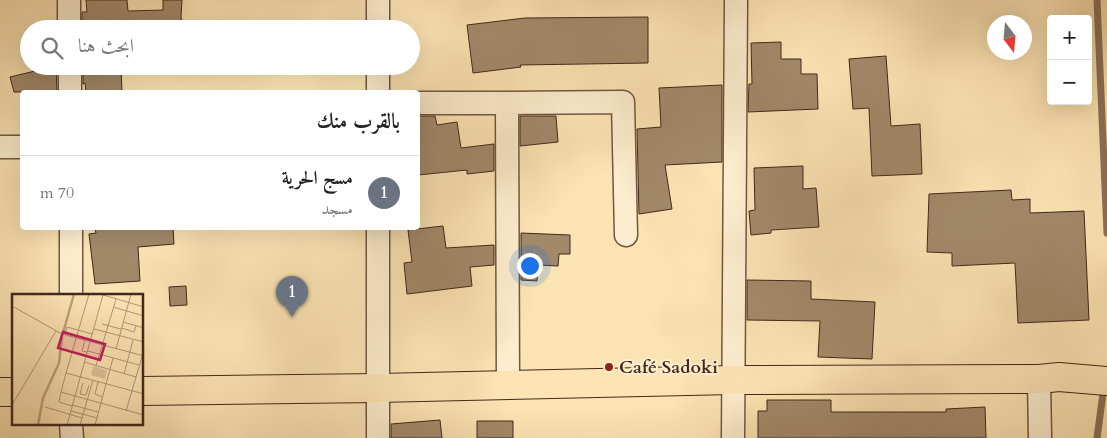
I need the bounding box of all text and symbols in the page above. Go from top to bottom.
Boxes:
north arrow [987,15,1032,60]
map controls [1047,15,1092,105]
button: + [1047,15,1092,60]
search box [20,20,420,75]
text: ابحث هنا [78,33,134,59]
icon: search [38,34,66,62]
button: − [1047,60,1092,105]
text: بالقرب منك [317,107,400,136]
text: مسج الحرية [282,165,353,191]
text: 70 m [40,182,74,204]
text: 1 [380,182,388,204]
text: مسجد [322,198,353,220]
your location [517,253,543,279]
pin: 1 [276,276,308,317]
inset map [12,294,144,426]
place label: Café Sadoki [619,355,718,380]
marker: Café Sadoki [603,361,615,373]

